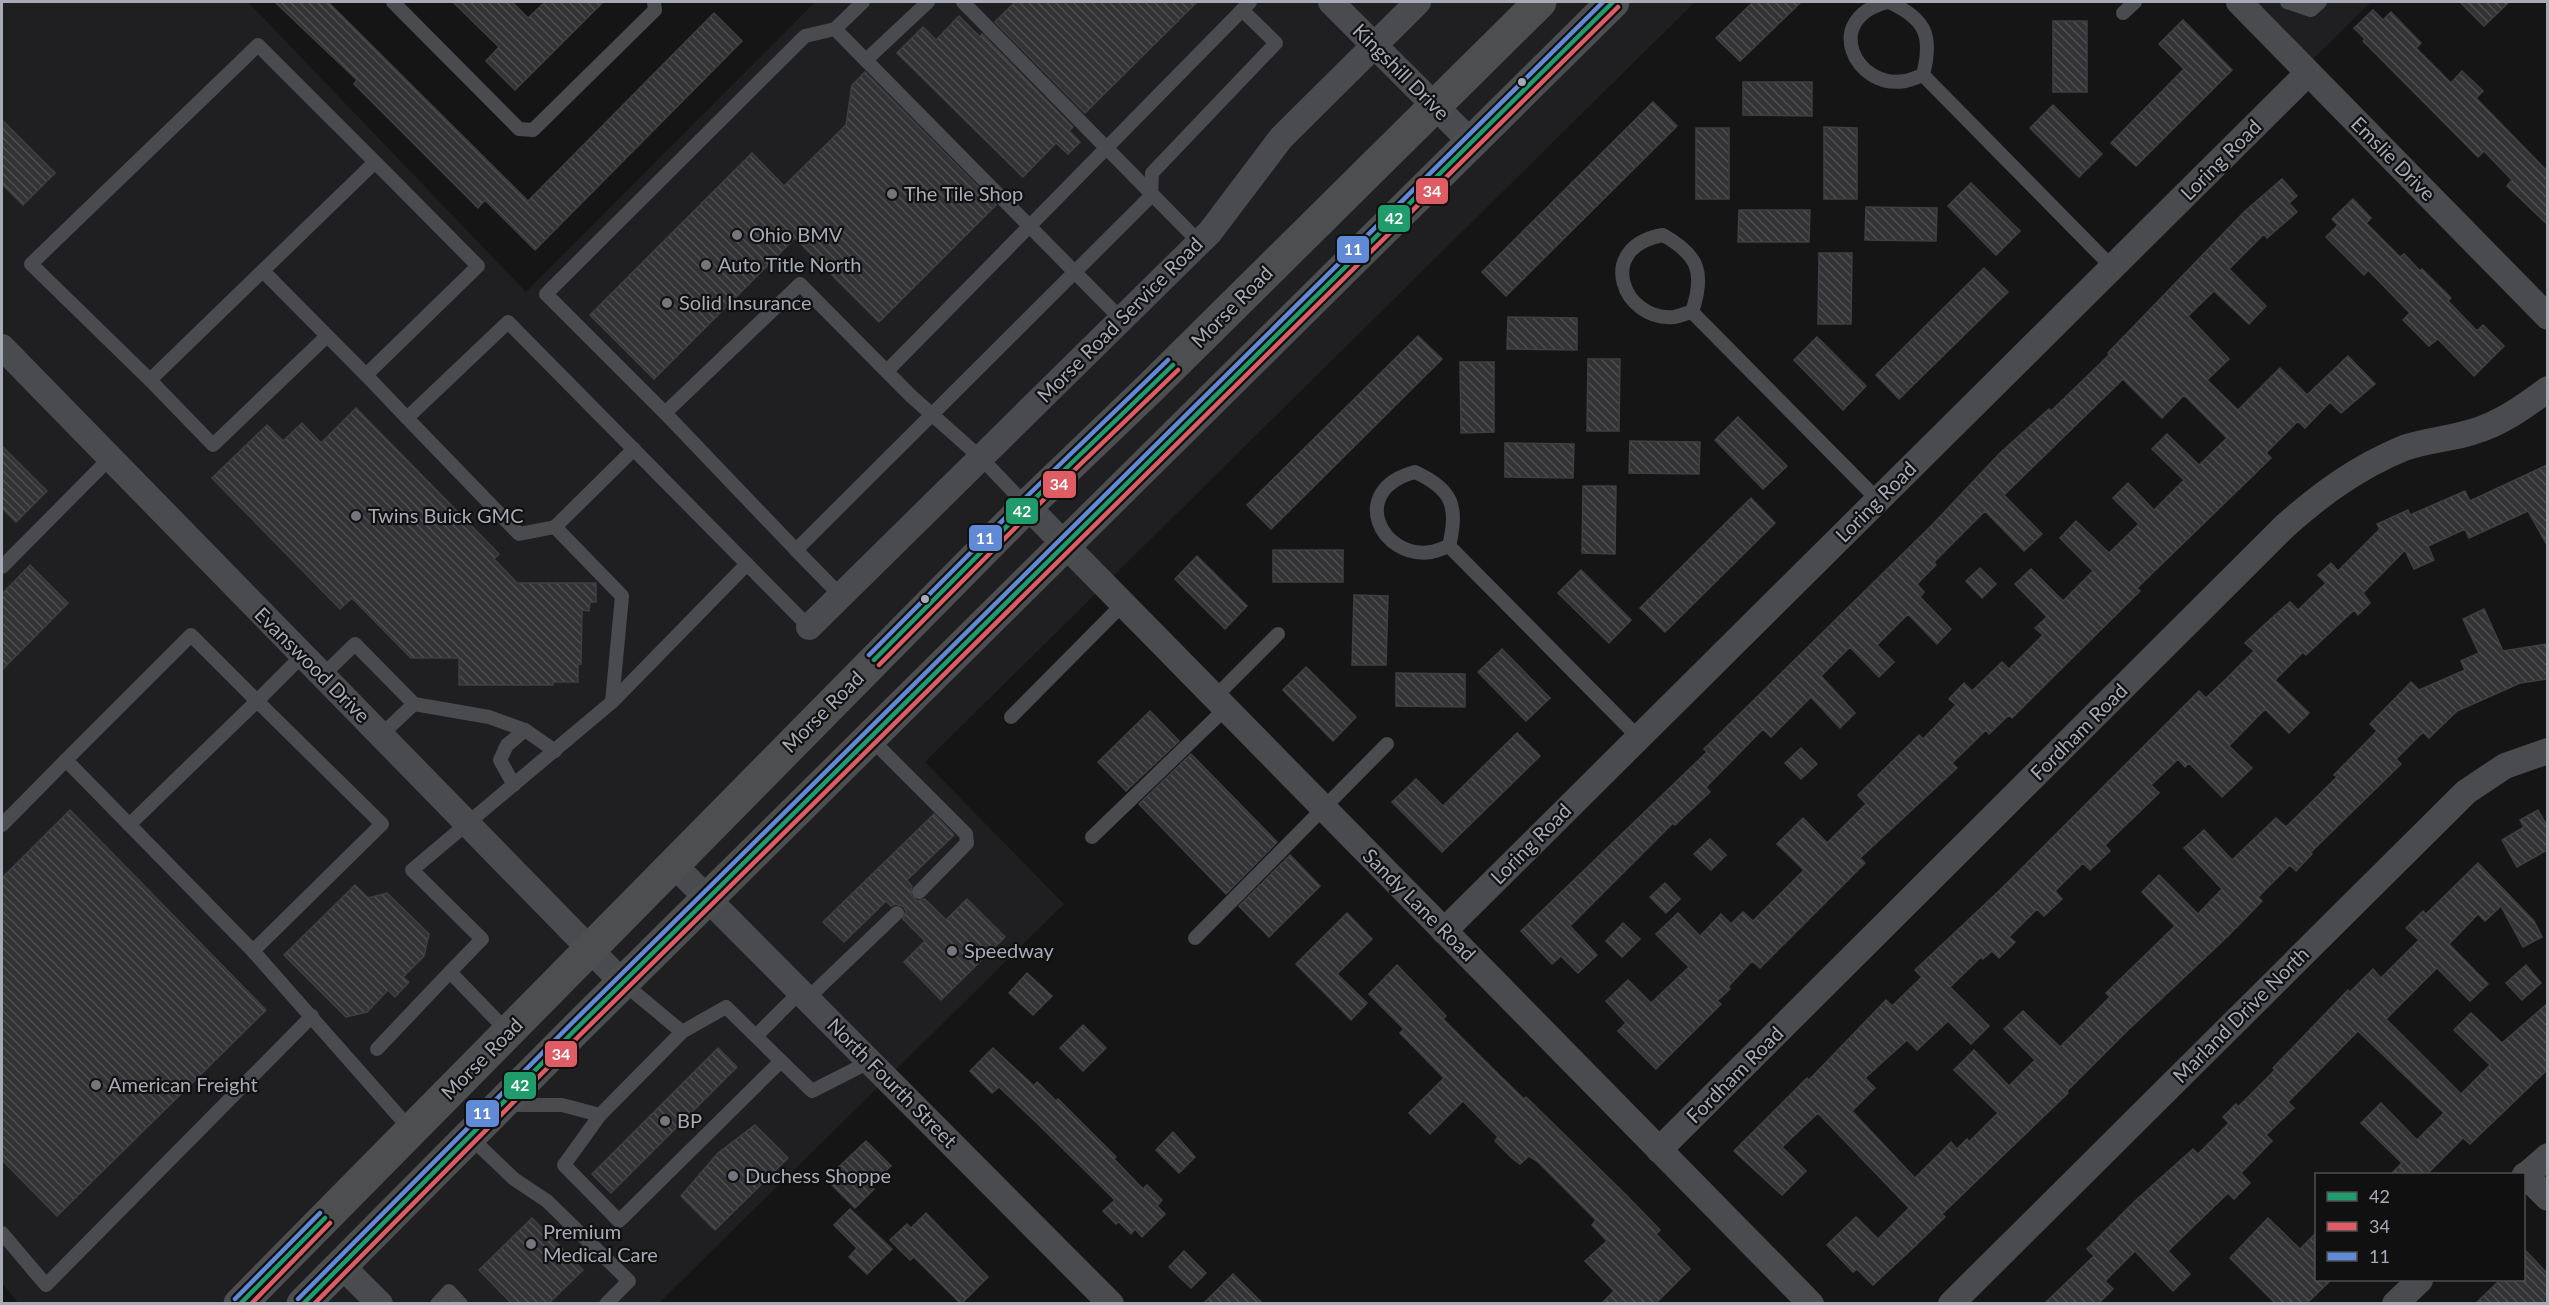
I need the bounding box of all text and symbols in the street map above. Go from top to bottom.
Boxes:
street label: Kingshill Drive [1349,18,1455,124]
unlabelled marker [1516,76,1528,88]
street label: Emslie Drive [2347,111,2441,205]
street label: Loring Road [2175,114,2266,205]
line badge: 34 [1415,177,1449,205]
place label: The Tile Shop [904,181,1023,205]
text: 34 [1423,181,1441,200]
marker: The Tile Shop [885,187,899,201]
line badge: 42 [1377,204,1411,233]
text: 42 [1385,208,1403,227]
place label: Ohio BMV [749,222,843,246]
marker: Ohio BMV [730,228,744,242]
street label: Morse Road Service Road [1032,232,1207,407]
line badge: 11 [1336,235,1370,264]
text: 11 [1344,239,1362,258]
place label: Auto Title North [718,252,861,276]
marker: Auto Title North [699,258,713,272]
street label: Morse Road [1185,260,1277,352]
place label: Solid Insurance [679,290,812,314]
marker: Solid Insurance [660,296,674,310]
street label: Loring Road [1830,456,1921,547]
line badge: 34 [1042,470,1077,499]
text: 34 [1050,474,1068,493]
line badge: 42 [1005,497,1039,525]
text: 42 [1013,501,1031,520]
place label: Twins Buick GMC [368,503,524,527]
marker: Twins Buick GMC [349,509,363,523]
line badge: 11 [968,524,1003,552]
text: 11 [976,528,994,547]
unlabelled marker [919,593,931,605]
street label: Evanswood Drive [250,602,375,727]
street label: Morse Road [776,665,868,757]
street label: Fordham Road [2025,678,2132,785]
street label: Loring Road [1485,798,1576,889]
street label: Sandy Lane Road [1358,843,1481,966]
place label: Speedway [964,938,1054,962]
street label: Marland Drive North [2167,941,2313,1087]
marker: Speedway [945,944,959,958]
street label: Morse Road [435,1012,527,1104]
street label: North Fourth Street [823,1013,962,1152]
street label: Fordham Road [1681,1021,1788,1128]
line badge: 34 [544,1040,578,1068]
text: 34 [552,1044,570,1063]
line badge: 42 [503,1071,537,1100]
place label: American Freight [108,1072,258,1096]
text: 42 [511,1075,529,1094]
marker: American Freight [89,1078,103,1092]
line badge: 11 [465,1099,500,1128]
text: 11 [473,1103,491,1122]
place label: BP [677,1108,702,1132]
marker: BP [658,1114,672,1128]
place label: Duchess Shoppe [745,1163,891,1187]
marker: Duchess Shoppe [726,1169,740,1183]
legend [2315,1173,2525,1281]
text: 42 [2369,1185,2390,1207]
text: 34 [2369,1215,2390,1237]
place label: Premium Medical Care [543,1219,658,1266]
marker: Premium Medical Care [524,1237,538,1251]
text: 11 [2369,1245,2390,1267]

